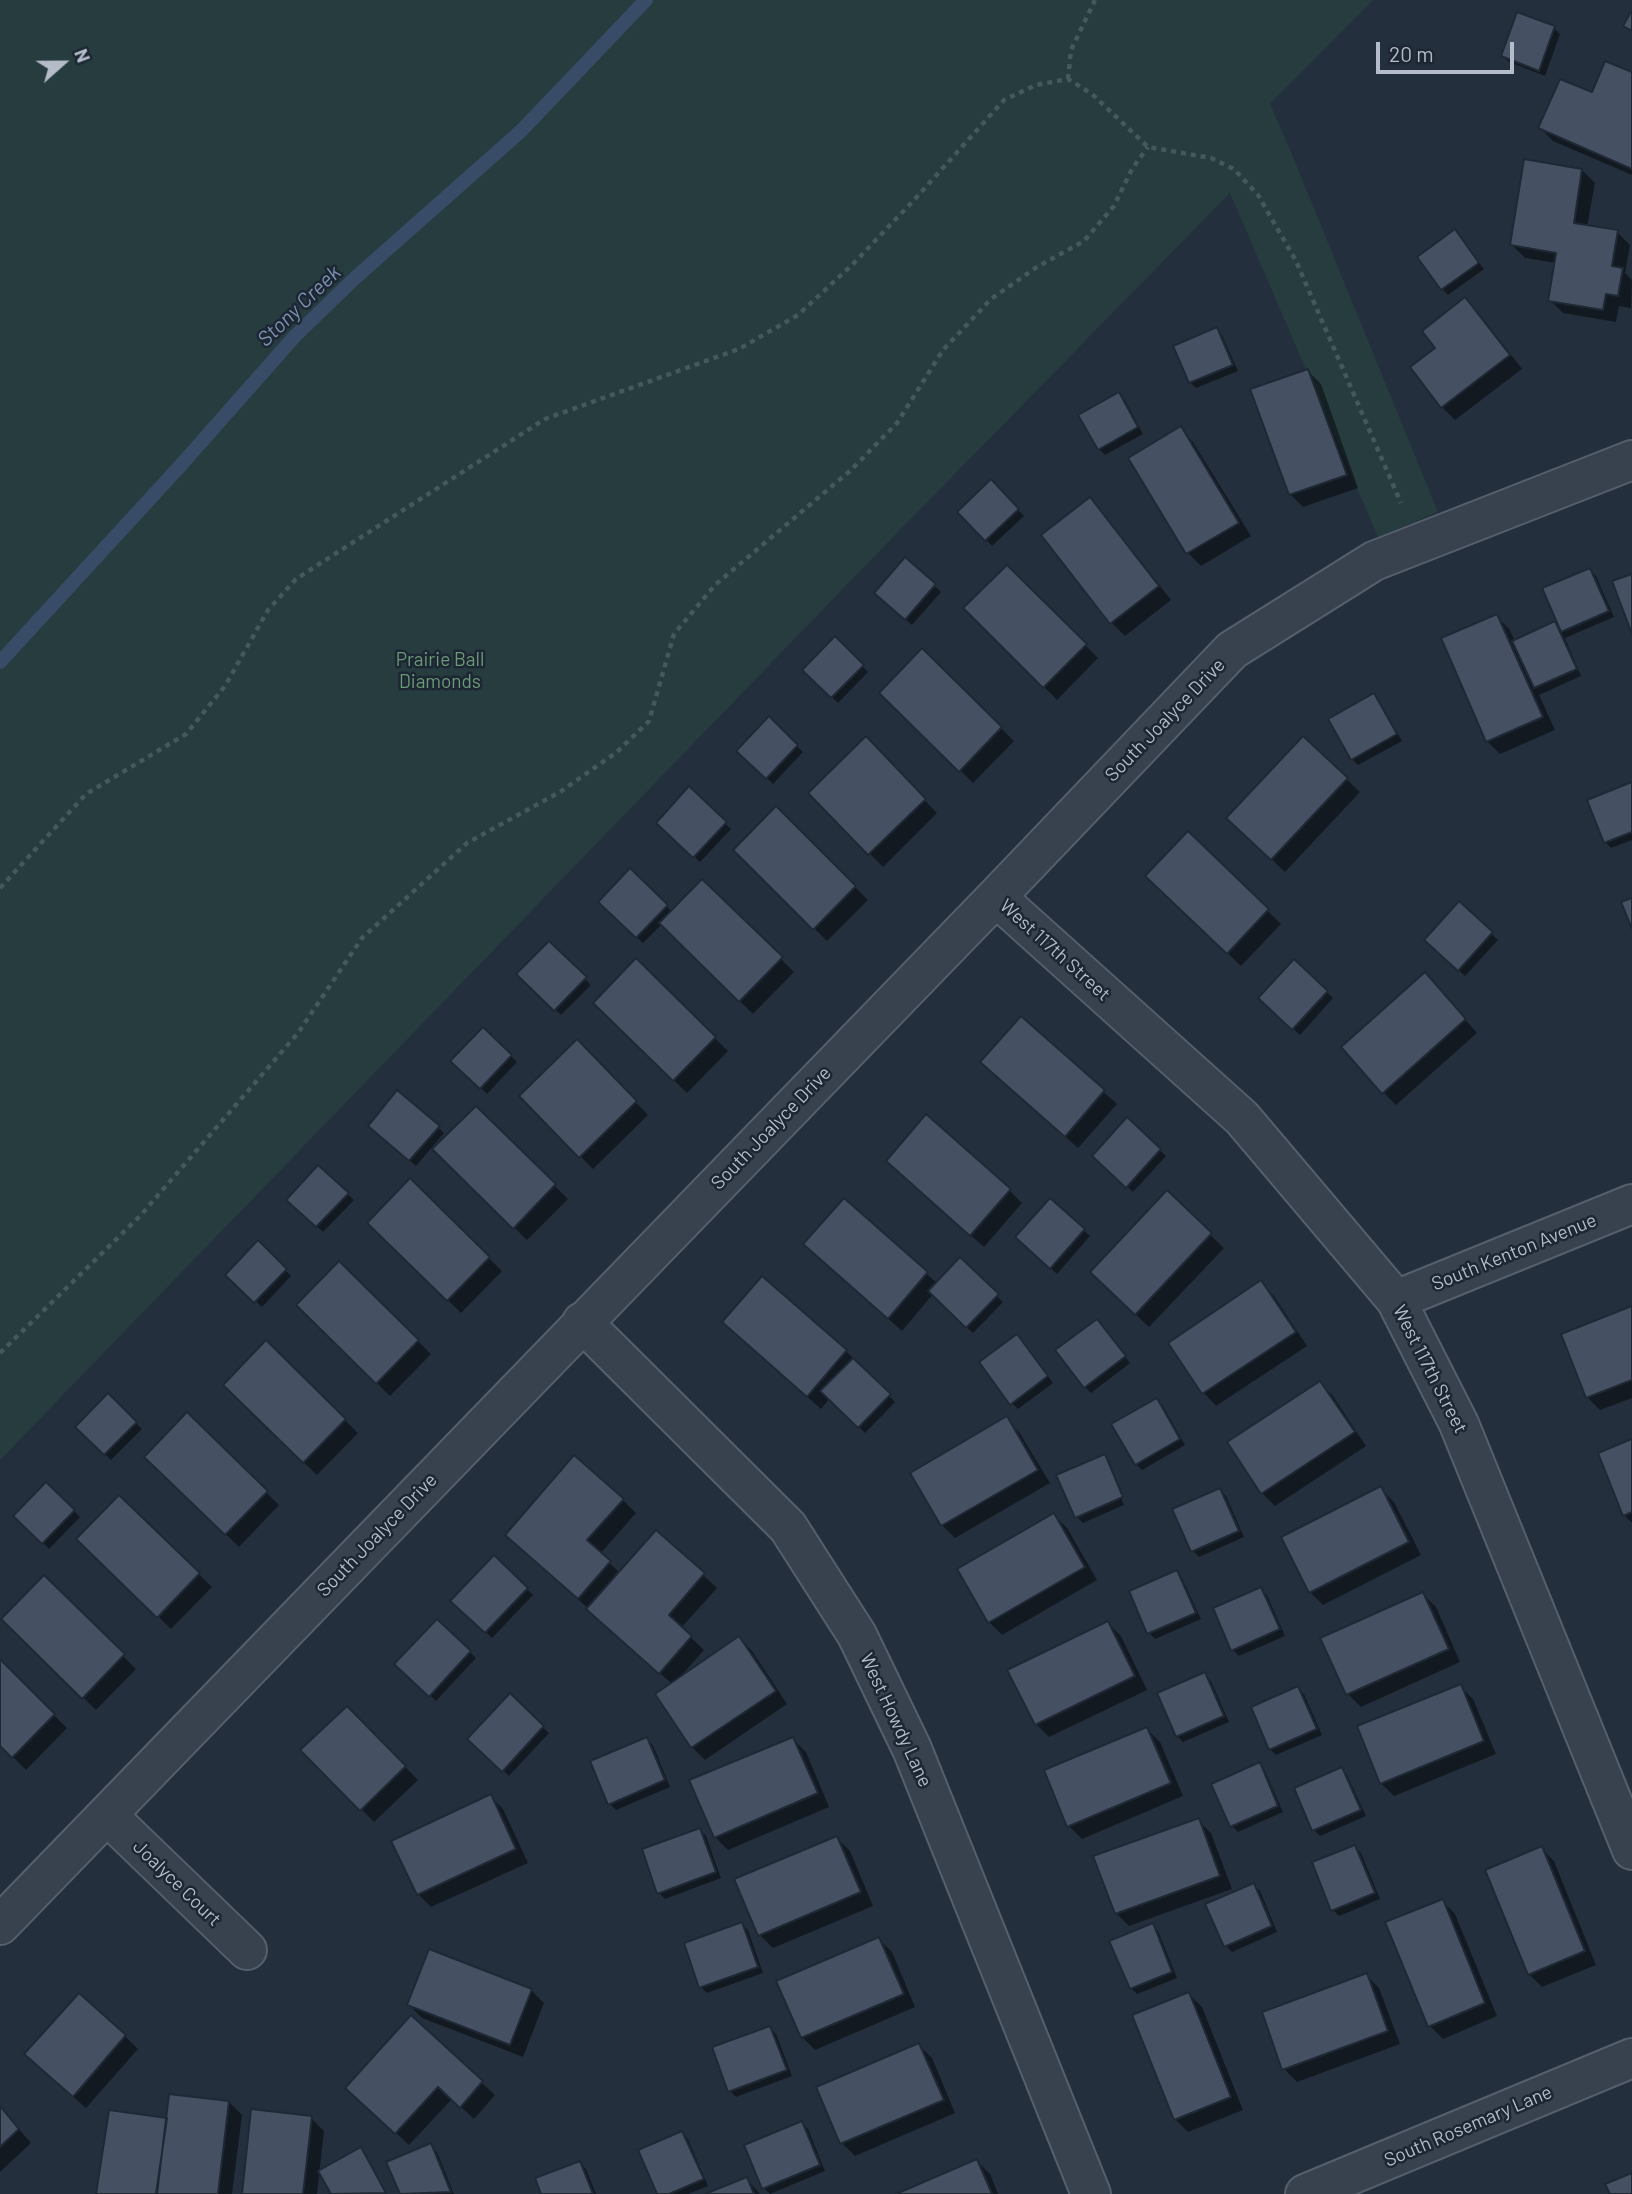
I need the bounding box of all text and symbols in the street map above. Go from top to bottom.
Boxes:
north arrow [28,28,98,98]
scale bar [1380,28,1518,72]
text: 20 m [1389,41,1434,66]
text: N [70,45,96,65]
water label: Stony Creek [252,260,346,352]
park label: Prairie Ball Diamonds [396,649,484,693]
street label: South Joalyce Drive [1100,654,1230,786]
street label: West 117th Street [995,894,1115,1006]
street label: South Joalyce Drive [706,1062,836,1194]
street label: South Kenton Avenue [1428,1209,1600,1295]
street label: West 117th Street [1388,1301,1472,1437]
street label: South Joalyce Drive [312,1469,442,1601]
street label: West Howdy Lane [855,1649,937,1791]
street label: Joalyce Court [128,1835,226,1931]
street label: South Rosemary Lane [1381,2080,1555,2172]

